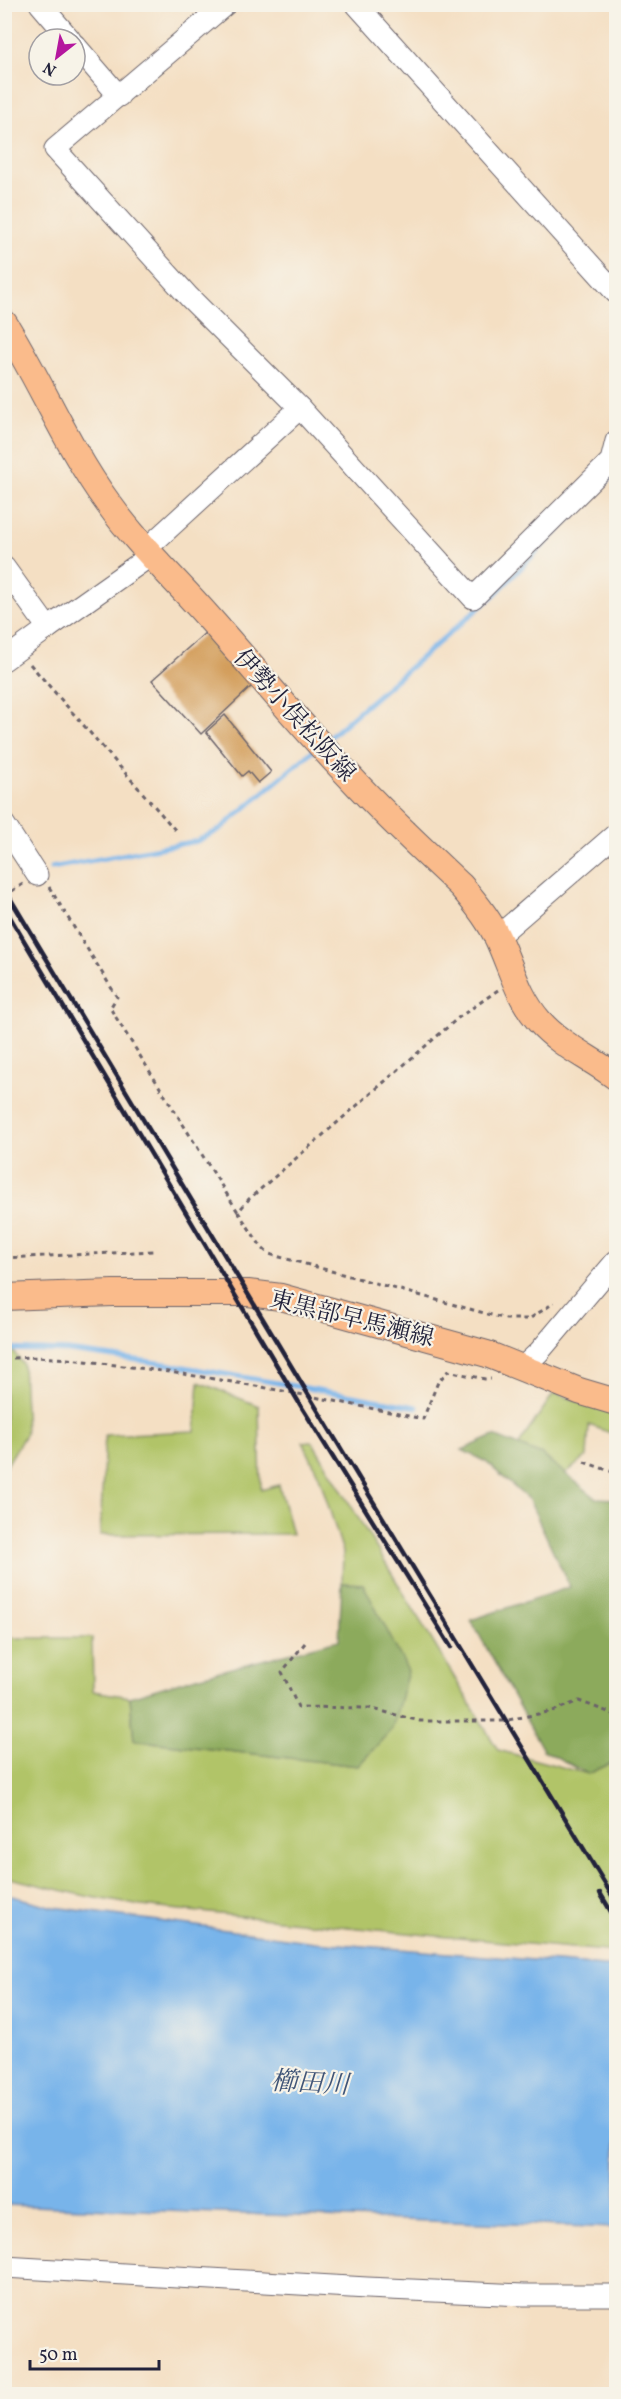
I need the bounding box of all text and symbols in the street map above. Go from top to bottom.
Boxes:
north arrow [27,27,87,87]
text: N [39,56,61,81]
street label: 伊勢小俣松阪線 [225,643,362,790]
street label: 東黒部早馬瀬線 [266,1283,437,1357]
water label: 櫛田川 [270,2064,353,2104]
scale bar [30,2333,159,2371]
text: 50 m [39,2343,78,2368]

